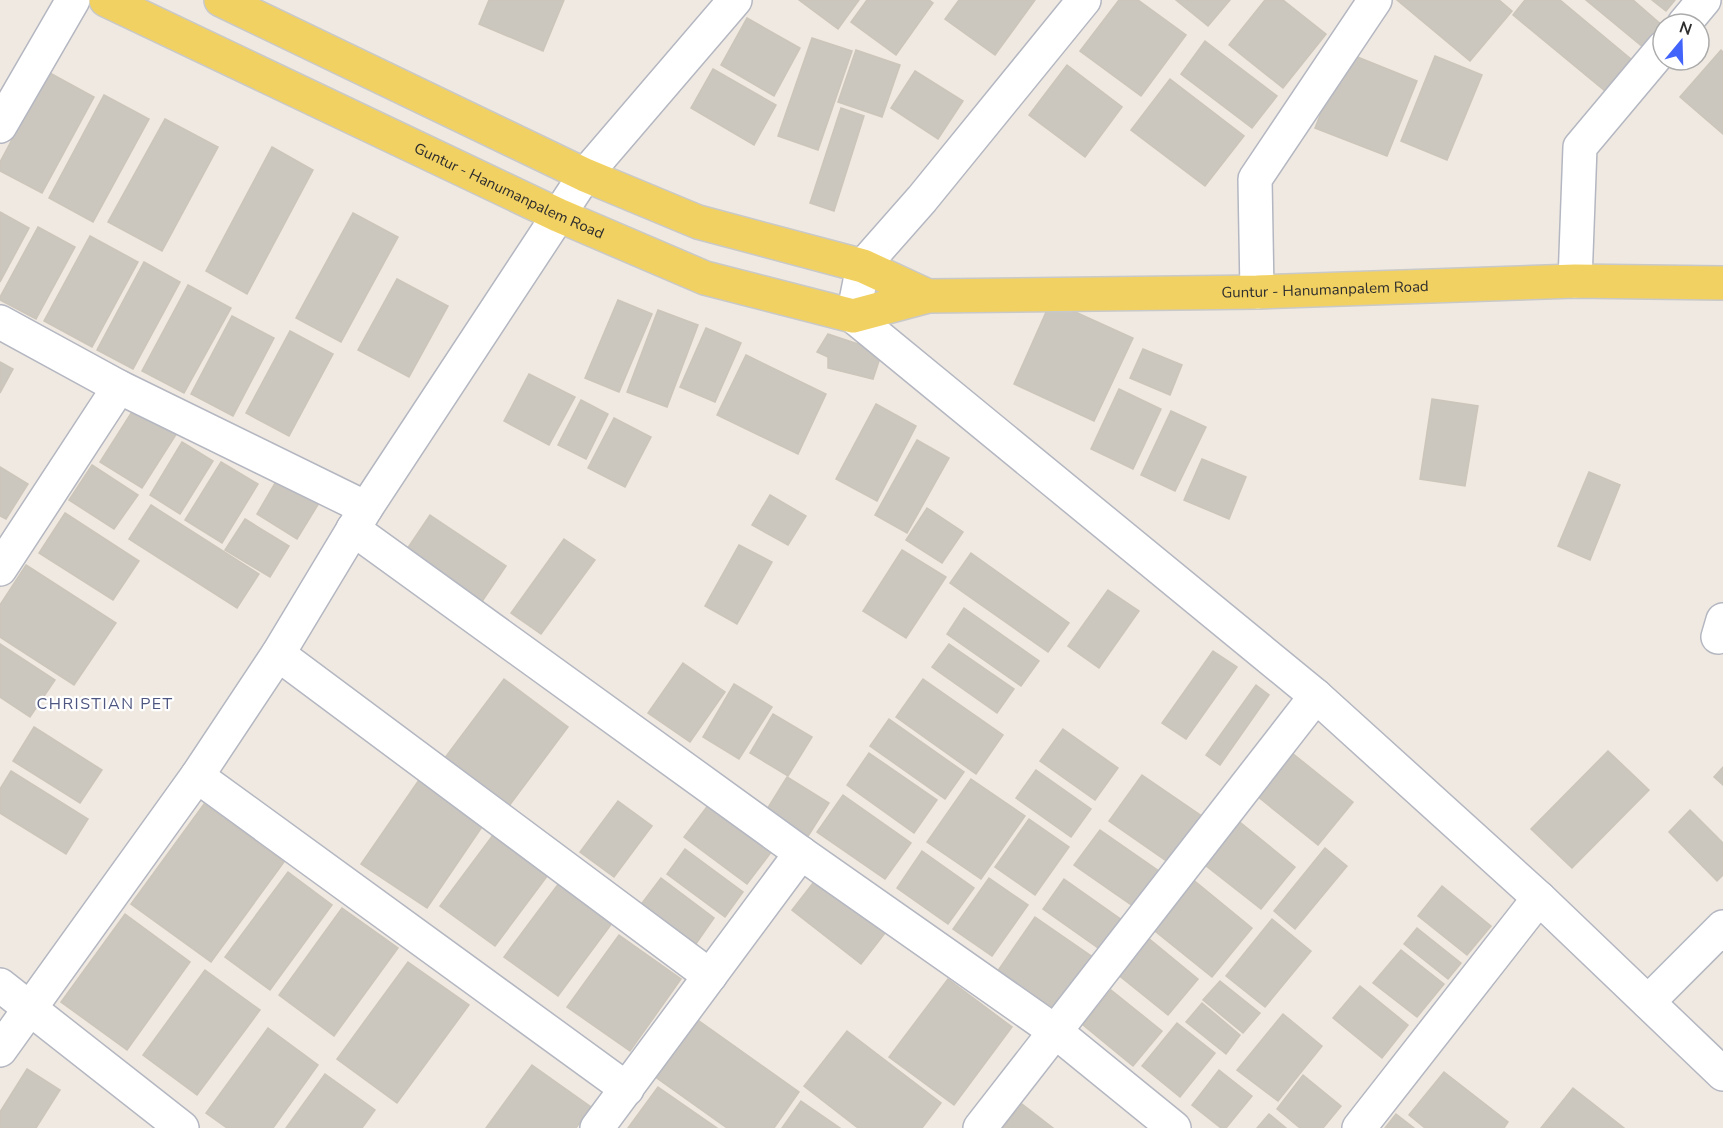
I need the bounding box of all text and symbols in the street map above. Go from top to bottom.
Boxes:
north arrow [1651,12,1711,72]
text: N [1676,16,1695,41]
street label: Guntur - Hanumanpalem Road [411,138,607,244]
street label: Guntur - Hanumanpalem Road [1221,276,1429,302]
district label: CHRISTIAN PET [36,693,174,715]

